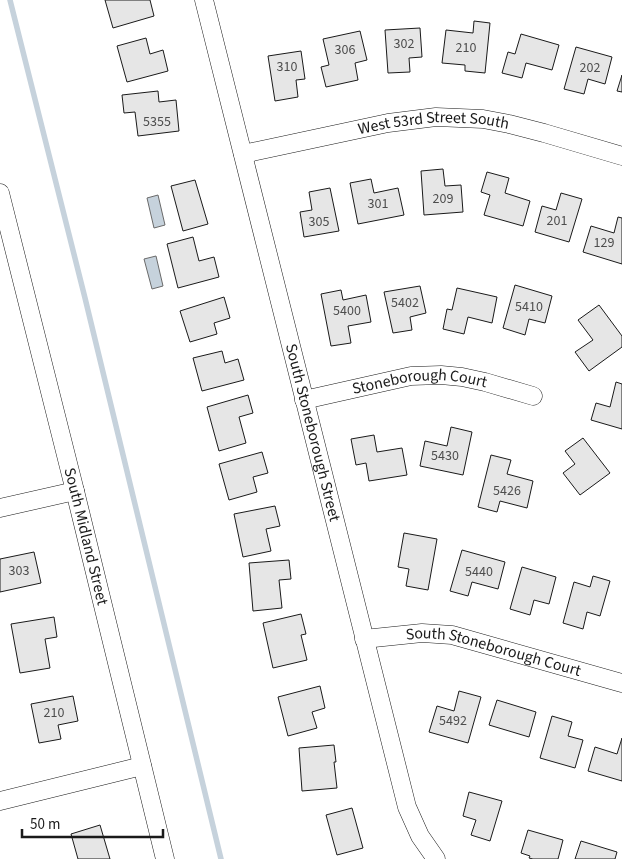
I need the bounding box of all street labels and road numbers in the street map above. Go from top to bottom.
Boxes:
street label: West 53rd Street South [356,106,511,140]
street label: South Stoneborough Street [280,341,346,524]
street label: Stoneborough Court [350,364,490,400]
street label: South Midland Street [59,465,114,608]
street label: South Stoneborough Court [405,622,584,682]

